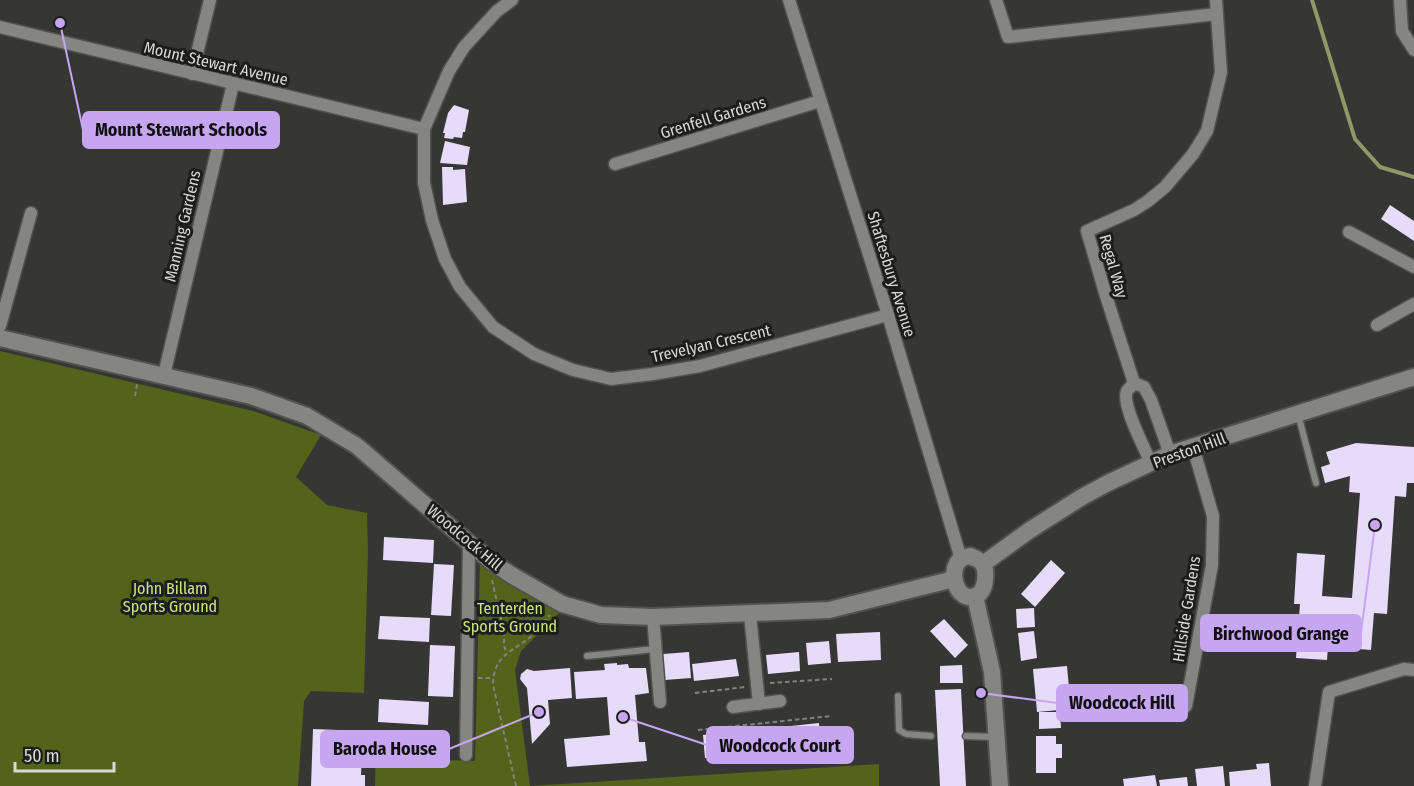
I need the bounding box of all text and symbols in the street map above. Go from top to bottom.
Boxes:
street label: Mount Stewart Avenue [142,38,290,89]
street label: Grenfell Gardens [658,92,768,143]
callout: Mount Stewart Schools [83,112,279,148]
text: Mount Stewart Schools [95,119,267,141]
street label: Manning Gardens [160,168,205,284]
street label: Shaftesbury Avenue [863,209,920,339]
street label: Regal Way [1095,232,1132,301]
street label: Trevelyan Crescent [650,320,773,366]
street label: Preston Hill [1150,429,1228,472]
street label: Woodcock Hill [423,500,506,574]
street label: Hillside Gardens [1169,555,1204,663]
park label: John Billam Sports Ground [123,579,217,616]
park label: Tenterden Sports Ground [463,599,557,636]
callout: Birchwood Grange [1201,615,1361,651]
text: Birchwood Grange [1213,623,1349,645]
callout: Woodcock Hill [1057,685,1187,721]
text: Woodcock Hill [1069,692,1175,714]
callout: Woodcock Court [707,727,853,763]
callout: Baroda House [321,731,449,767]
scale bar [15,735,114,773]
text: Woodcock Court [719,735,841,757]
text: Baroda House [333,738,437,760]
text: 50 m [24,745,60,767]

